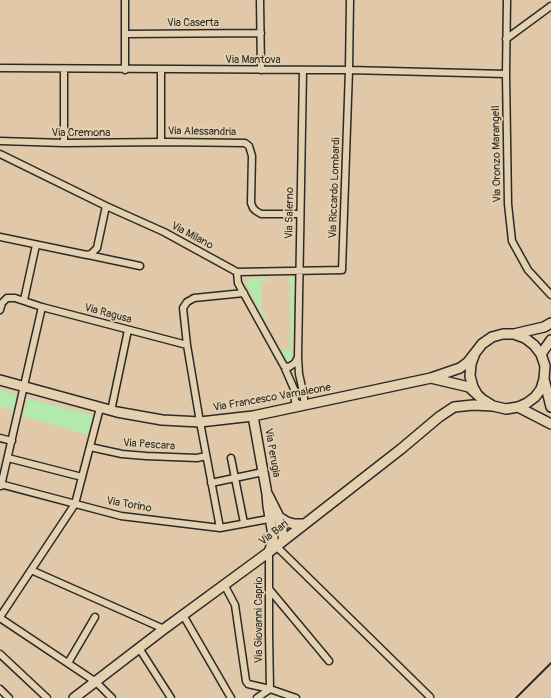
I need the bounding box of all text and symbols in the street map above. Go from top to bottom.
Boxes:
street label: Via Caserta [167,16,219,30]
street label: Via Mantova [225,53,281,67]
street label: Via Oronzo Marangell [490,105,504,203]
street label: Via Alessandria [168,125,236,139]
street label: Via Cremona [52,126,110,140]
street label: Via Riccardo Lombardi [327,137,343,239]
street label: Via Salerno [283,187,297,239]
street label: Via Milano [169,219,215,253]
street label: Via Ragusa [83,301,133,327]
street label: Via Francesco Vamaleone [212,381,332,415]
street label: Via Perugia [261,427,283,479]
street label: Via Pescara [123,437,175,453]
street label: Via Torino [105,495,153,515]
street label: Via Bari [257,518,291,548]
street label: Via Giovanni Caprio [252,577,266,663]

